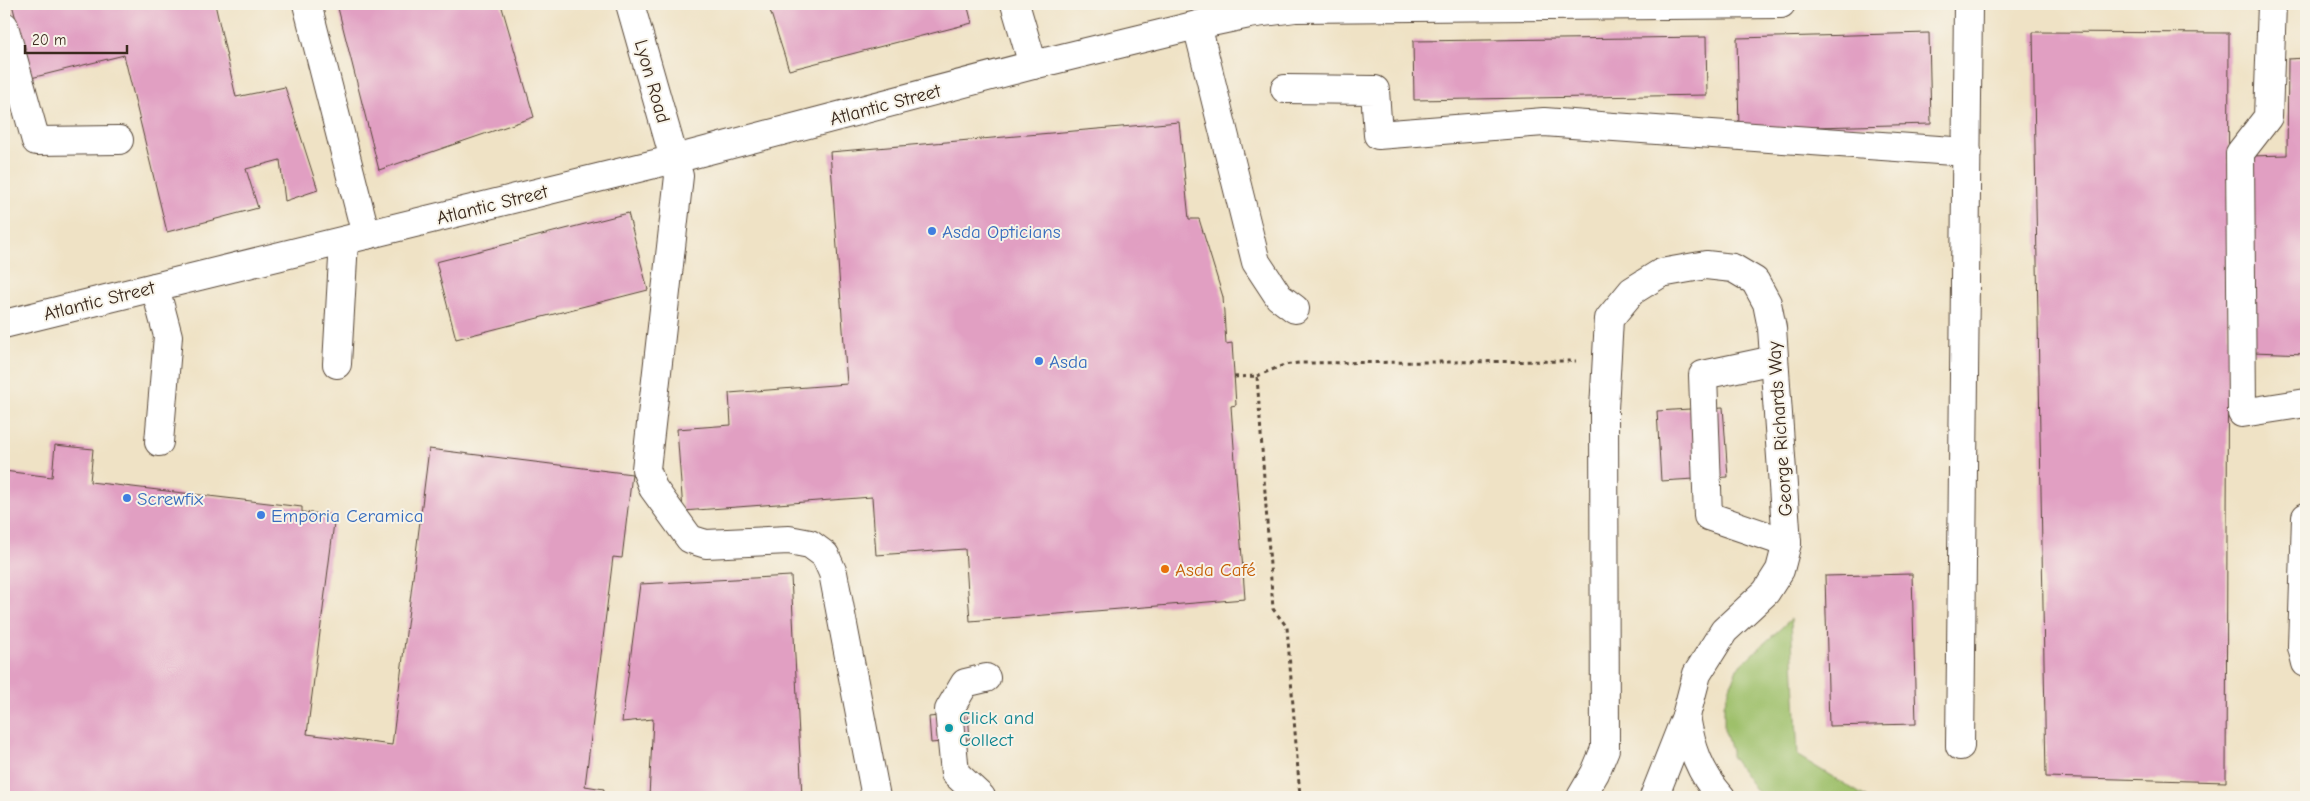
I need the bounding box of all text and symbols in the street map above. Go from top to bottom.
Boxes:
scale bar [25,22,128,54]
text: 20 m [32,31,66,49]
street label: Lyon Road [630,37,674,125]
street label: Atlantic Street [827,79,944,130]
street label: Atlantic Street [434,180,551,229]
place label: Asda Opticians [942,221,1061,243]
marker: Asda Opticians [926,225,938,237]
street label: Atlantic Street [41,276,158,325]
street label: George Richards Way [1763,340,1797,517]
place label: Asda [1049,351,1088,373]
marker: Asda [1033,355,1045,367]
place label: Screwfix [137,488,204,510]
marker: Screwfix [121,492,133,504]
place label: Emporia Ceramica [271,505,423,527]
marker: Emporia Ceramica [255,509,267,521]
place label: Asda Café [1175,559,1256,581]
marker: Asda Café [1159,563,1171,575]
place label: Click and Collect [959,707,1034,751]
marker: Click and Collect [943,722,955,734]

